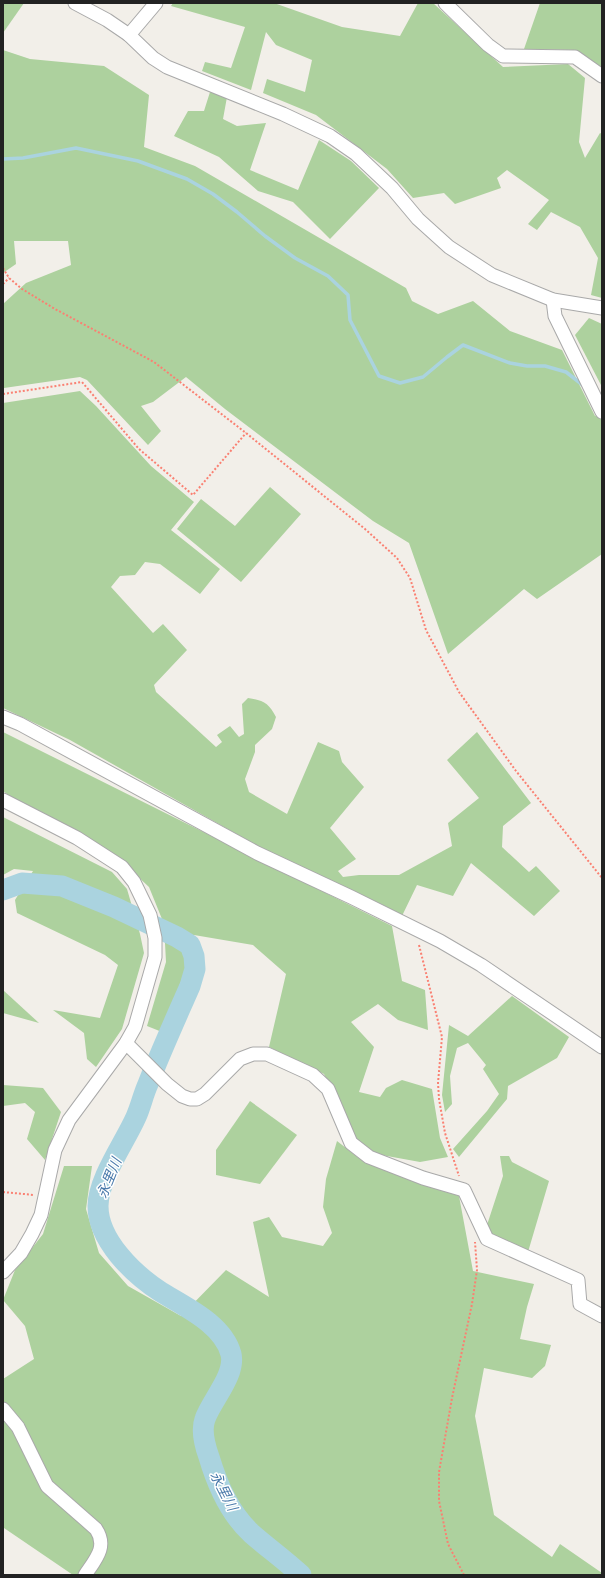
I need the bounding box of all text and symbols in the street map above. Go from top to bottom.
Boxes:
water label: 永里川 [93,1153,126,1201]
water label: 永里川 [206,1468,242,1516]

